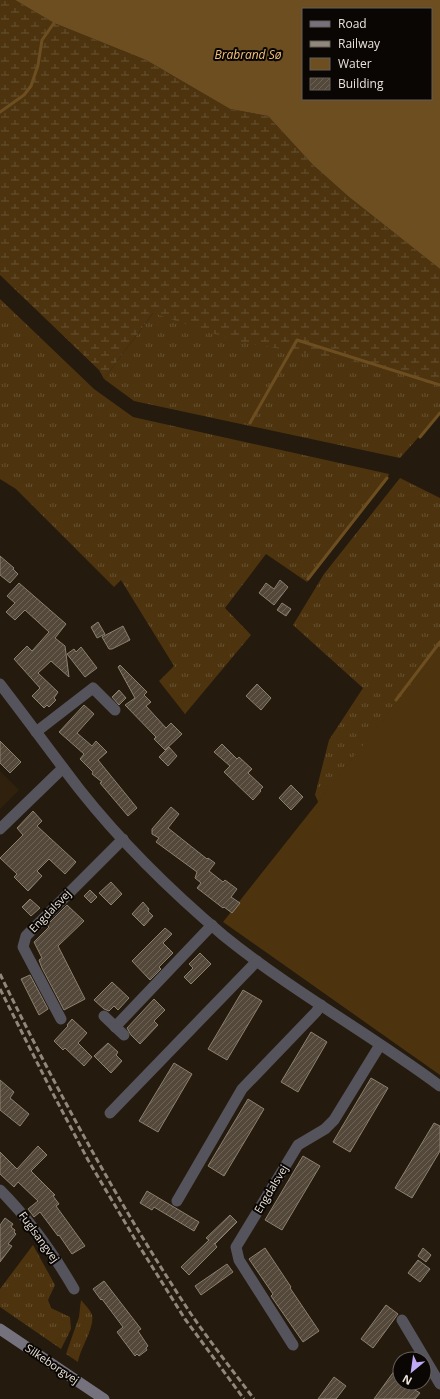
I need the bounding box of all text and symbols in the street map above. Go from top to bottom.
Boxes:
legend [302,8,432,100]
text: Road [338,15,367,32]
text: Railway [338,35,381,52]
water label: Brabrand Sø [215,46,282,63]
text: Water [338,55,372,72]
text: Building [338,75,384,92]
street label: Engdalsvej [25,886,74,935]
street label: Engdalsvej [250,1162,291,1216]
street label: Fuglsangvej [16,1208,63,1265]
street label: Silkeborgvej [22,1340,82,1387]
north arrow [392,1351,432,1391]
text: N [399,1371,414,1389]

